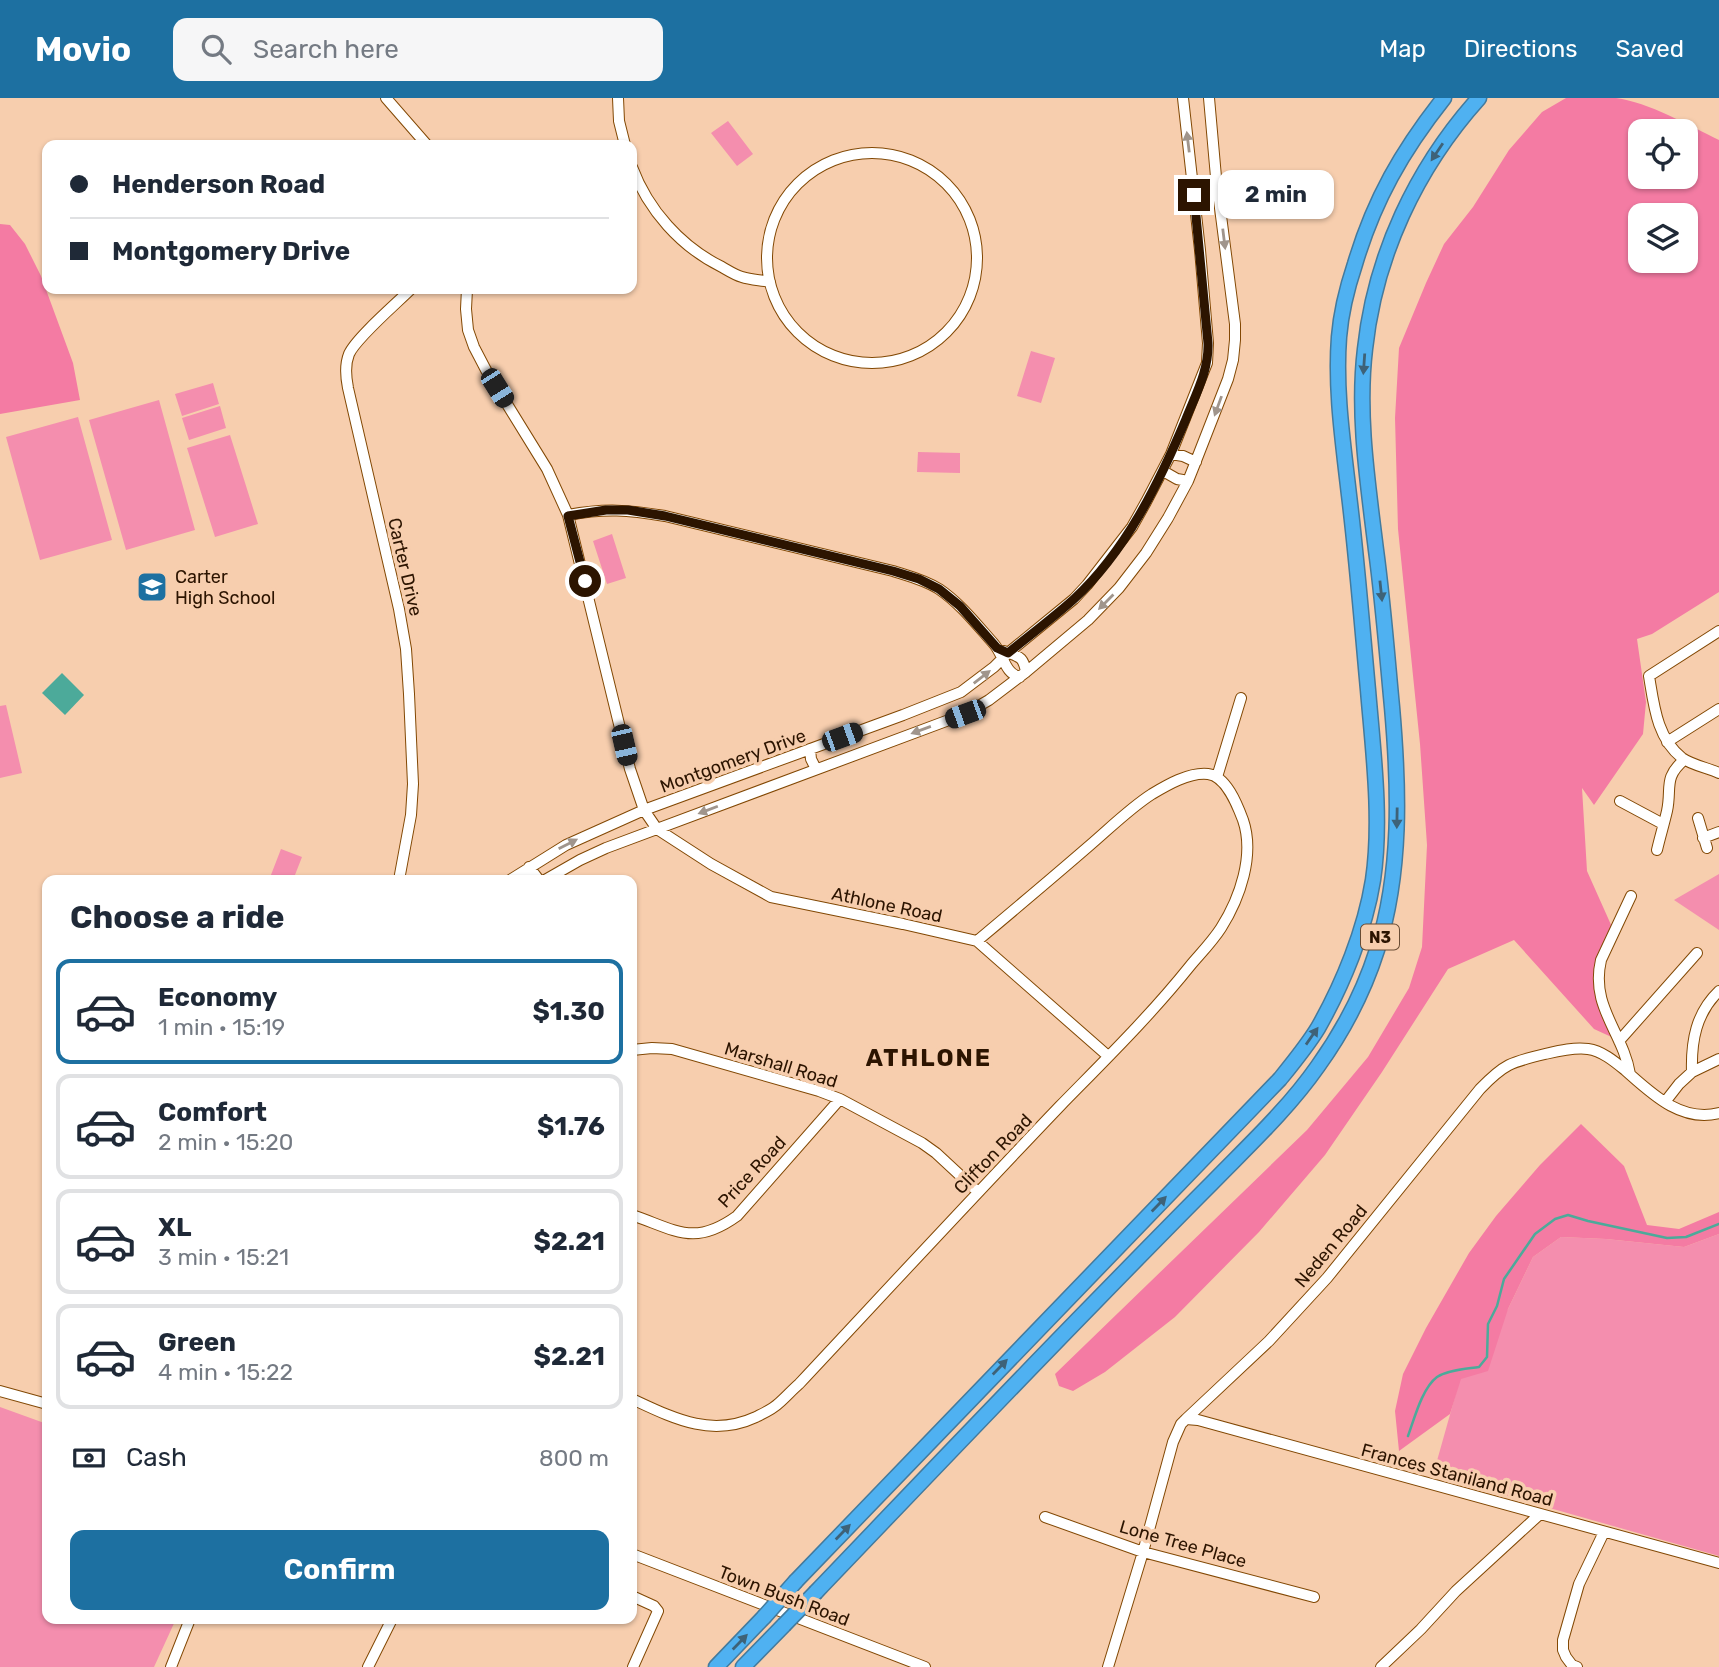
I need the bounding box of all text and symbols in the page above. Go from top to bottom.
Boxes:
search box [173,18,663,81]
text: Movio [35,30,131,69]
icon: search [197,30,235,68]
text: Search here [253,34,399,65]
text: Map [1379,35,1426,63]
text: Directions [1464,35,1577,63]
text: Saved [1615,35,1684,63]
map controls [1628,119,1698,273]
button: locate [1628,119,1698,189]
one-way arrow [1182,131,1193,153]
one-way arrow [1430,143,1444,161]
text: Henderson Road [112,169,325,200]
callout: 2 min [1218,170,1334,220]
route end [1178,179,1210,211]
text: 2 min [1245,180,1307,208]
button: layers [1628,203,1698,273]
one-way arrow [1218,228,1229,250]
text: Montgomery Drive [112,236,350,267]
one-way arrow [1358,354,1369,376]
car [477,365,518,411]
one-way arrow [1212,395,1223,416]
street label: Carter Drive [383,516,427,618]
route start [569,565,601,597]
place label: Carter High School [175,566,275,609]
school or university icon: Carter High School [135,570,169,604]
one-way arrow [1376,580,1387,602]
one-way arrow [1097,593,1114,610]
one-way arrow [973,670,991,684]
car [942,697,989,731]
car [819,720,866,754]
car [610,722,639,768]
street label: Montgomery Drive [657,724,809,798]
one-way arrow [910,724,931,735]
one-way arrow [697,804,718,815]
one-way arrow [1391,807,1403,829]
one-way arrow [558,839,578,850]
street label: Athlone Road [830,883,944,927]
text: Choose a ride [70,898,284,936]
road number: N3 [1361,924,1399,950]
icon: car [74,980,137,1043]
text: Economy [158,982,277,1013]
text: $1.30 [533,996,605,1027]
text: 1 min · 15:19 [158,1013,285,1041]
one-way arrow [1305,1027,1319,1045]
street label: Marshall Road [722,1037,840,1093]
district label: ATHLONE [866,1044,992,1072]
icon: car [74,1095,137,1158]
text: Comfort [158,1097,267,1128]
street label: Clifton Road [949,1109,1037,1199]
text: $1.76 [537,1111,605,1142]
text: 2 min · 15:20 [158,1128,293,1156]
street label: Price Road [713,1132,791,1212]
one-way arrow [1151,1196,1168,1213]
street label: Neden Road [1290,1200,1372,1292]
icon: car [74,1210,137,1273]
text: XL [158,1212,191,1243]
text: $2.21 [534,1226,605,1257]
text: 3 min · 15:21 [158,1243,289,1271]
icon: car [74,1325,137,1388]
text: Green [158,1327,236,1358]
text: $2.21 [534,1341,605,1372]
text: 4 min · 15:22 [158,1358,293,1386]
one-way arrow [992,1359,1008,1376]
icon: cash [70,1439,108,1477]
street label: Frances Staniland Road [1359,1439,1555,1511]
text: Cash [126,1442,187,1473]
text: 800 m [539,1444,609,1472]
street label: Lone Tree Place [1117,1515,1249,1573]
one-way arrow [835,1524,851,1541]
button: Confirm [70,1530,609,1610]
street label: Town Bush Road [715,1561,853,1631]
one-way arrow [731,1634,747,1651]

